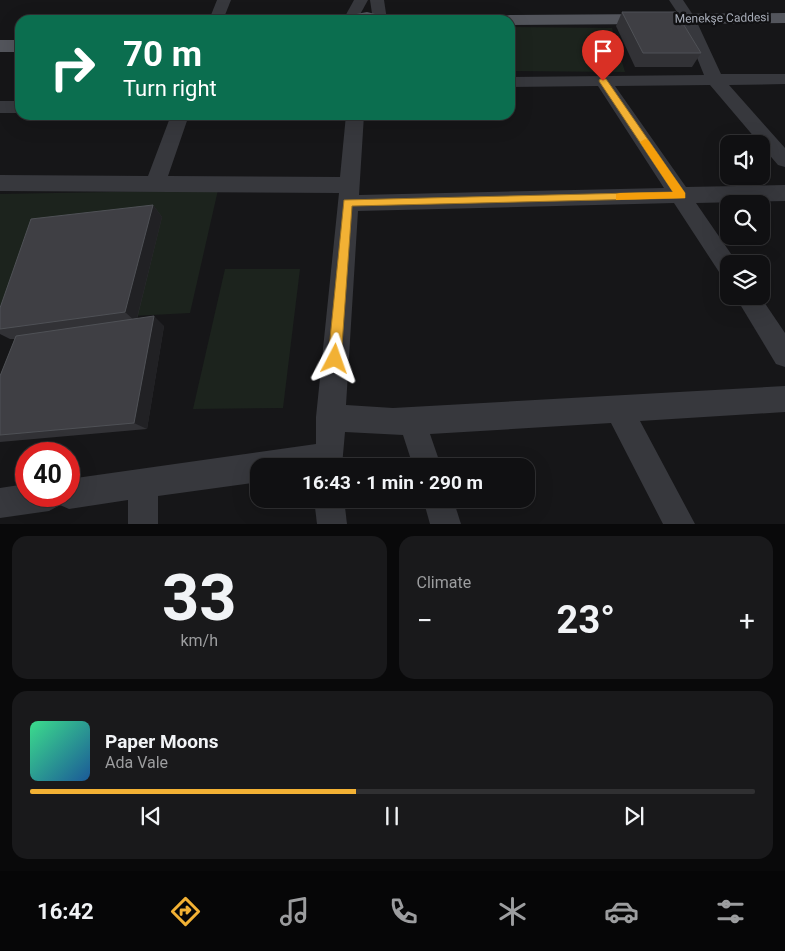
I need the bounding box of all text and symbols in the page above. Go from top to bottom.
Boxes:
street label: Menekşe Caddesi [674,10,770,26]
pin [582,30,624,81]
text: 70 m [123,34,202,75]
icon: right [40,35,105,100]
icon: arrive [589,37,617,65]
text: Turn right [123,76,217,101]
map controls [720,135,770,305]
button: sound [720,135,770,185]
button: search [720,195,770,245]
button: layers [720,255,770,305]
position arrow [308,332,360,384]
speed limit sign: 40 [15,442,80,507]
text: 16:43 · 1 min · 290 m [302,471,483,494]
text: 33 [162,560,237,636]
text: Climate [417,573,471,592]
text: 23° [557,598,615,642]
text: − [417,604,433,637]
text: + [739,604,755,637]
text: km/h [180,631,218,650]
text: Paper Moons [105,730,218,753]
text: Ada Vale [105,753,168,772]
icon: previous [137,802,165,830]
icon: pause [378,802,406,830]
icon: next [620,802,648,830]
icon: directions [168,894,203,929]
icon: music [277,894,312,929]
icon: phone [386,894,421,929]
icon: climate [495,894,530,929]
icon: car [604,894,639,929]
icon: filters [713,894,748,929]
text: 16:42 [37,899,94,924]

